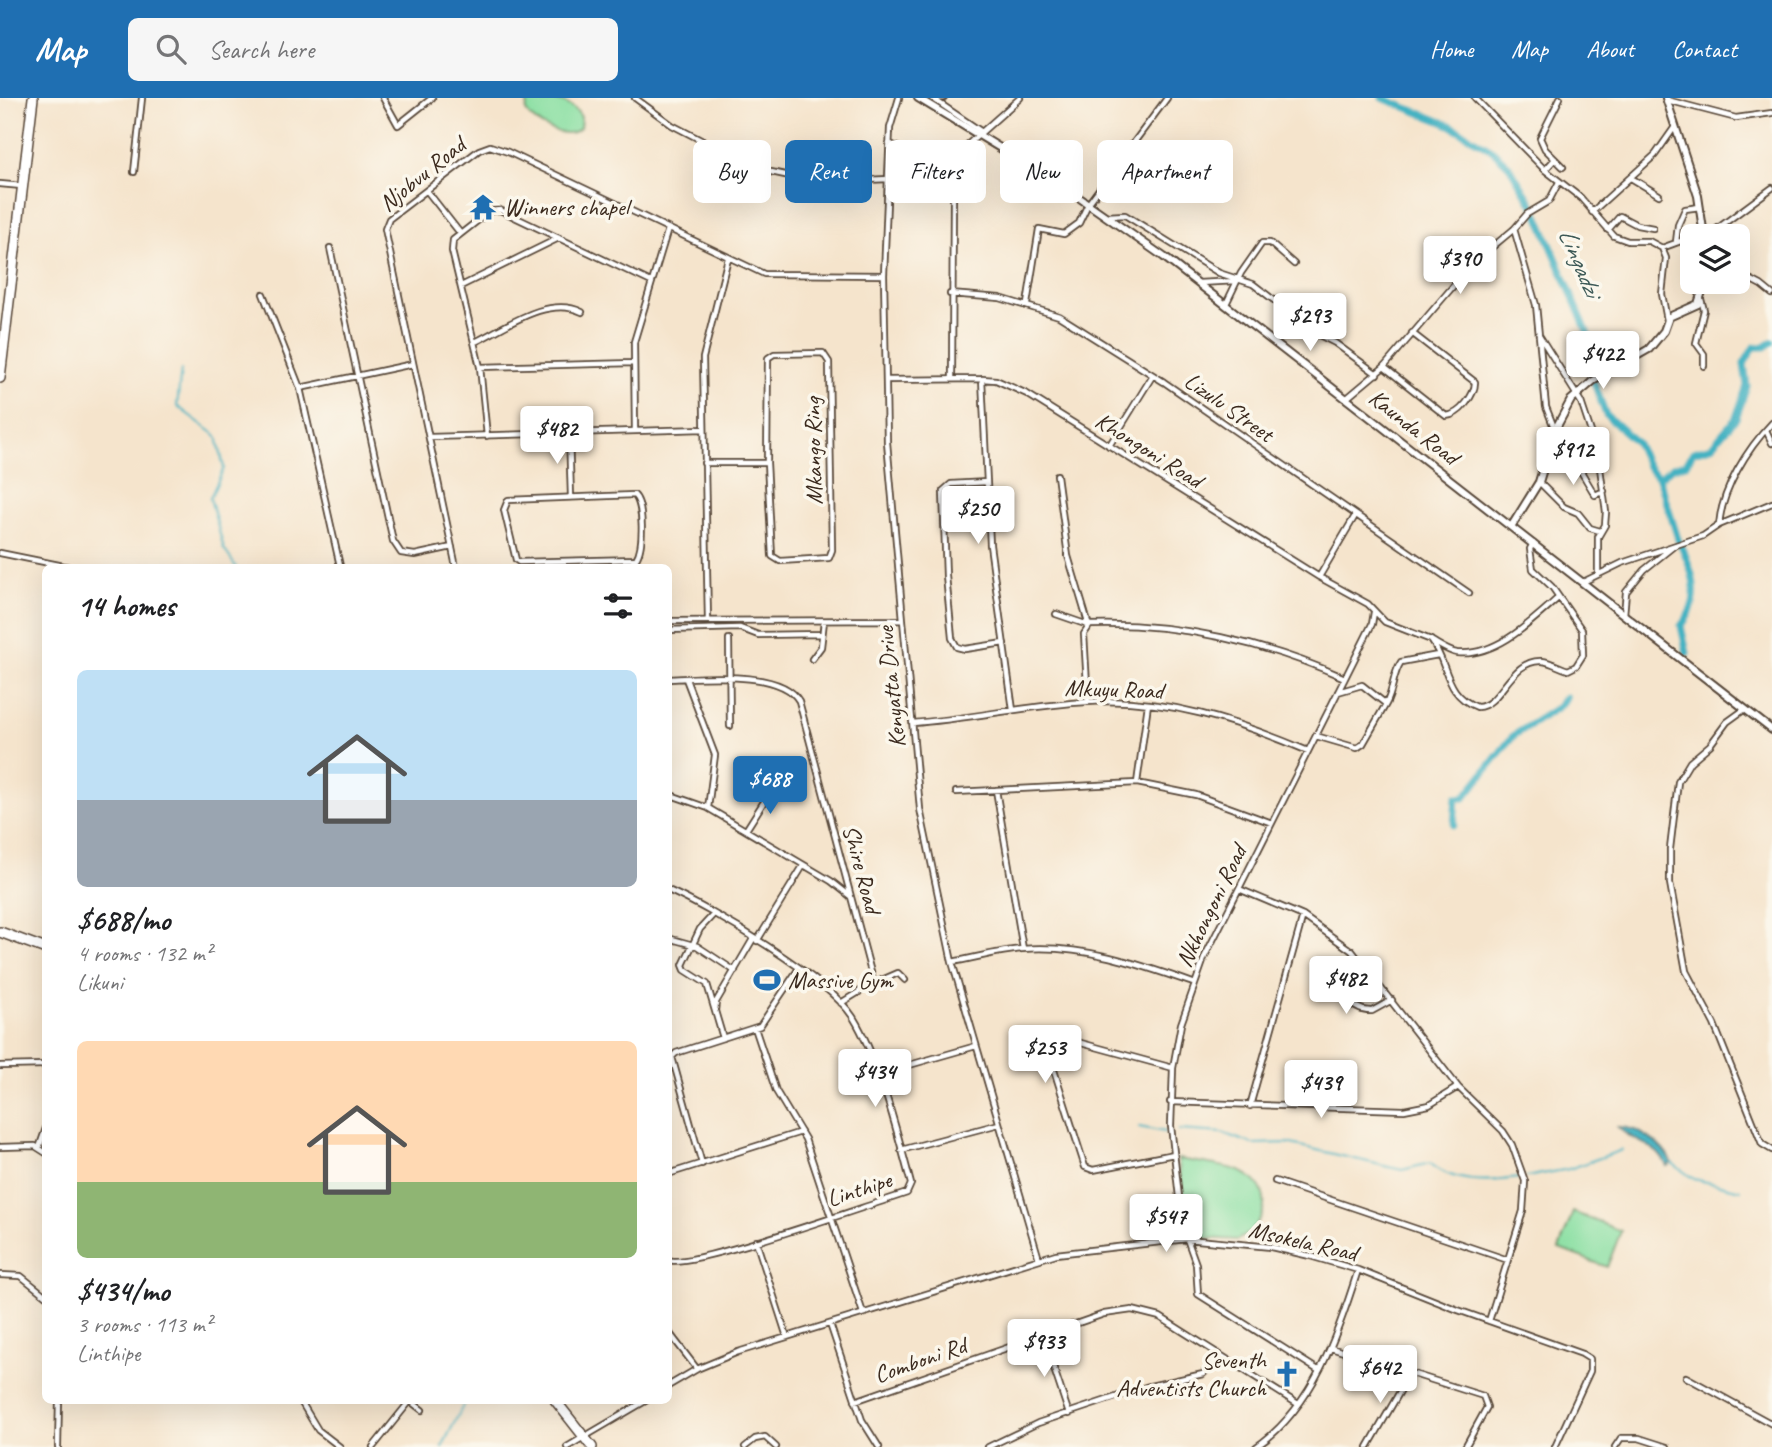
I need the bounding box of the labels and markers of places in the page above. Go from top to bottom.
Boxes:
temple icon: Winners chapel [468,192,498,222]
place label: Winners chapel [504,192,633,222]
pin: $390 [1419,236,1501,296]
pin: $293 [1269,294,1351,353]
pin: $422 [1562,331,1644,391]
pin: $482 [516,406,598,466]
pin: $912 [1532,428,1614,487]
pin: $250 [937,486,1019,546]
pin: $688 [729,756,811,816]
pin: $482 [1305,956,1387,1016]
sports icon: Massive Gym [752,965,782,995]
place label: Massive Gym [788,965,894,995]
pin: $253 [1004,1026,1086,1085]
pin: $434 [834,1049,916,1109]
pin: $439 [1280,1060,1362,1120]
pin: $547 [1125,1194,1207,1254]
pin: $933 [1003,1320,1085,1379]
place label: Seventh Adventists Church [1116,1345,1268,1403]
pin: $642 [1339,1346,1421,1405]
church icon: Seventh Adventists Church [1272,1359,1302,1389]

